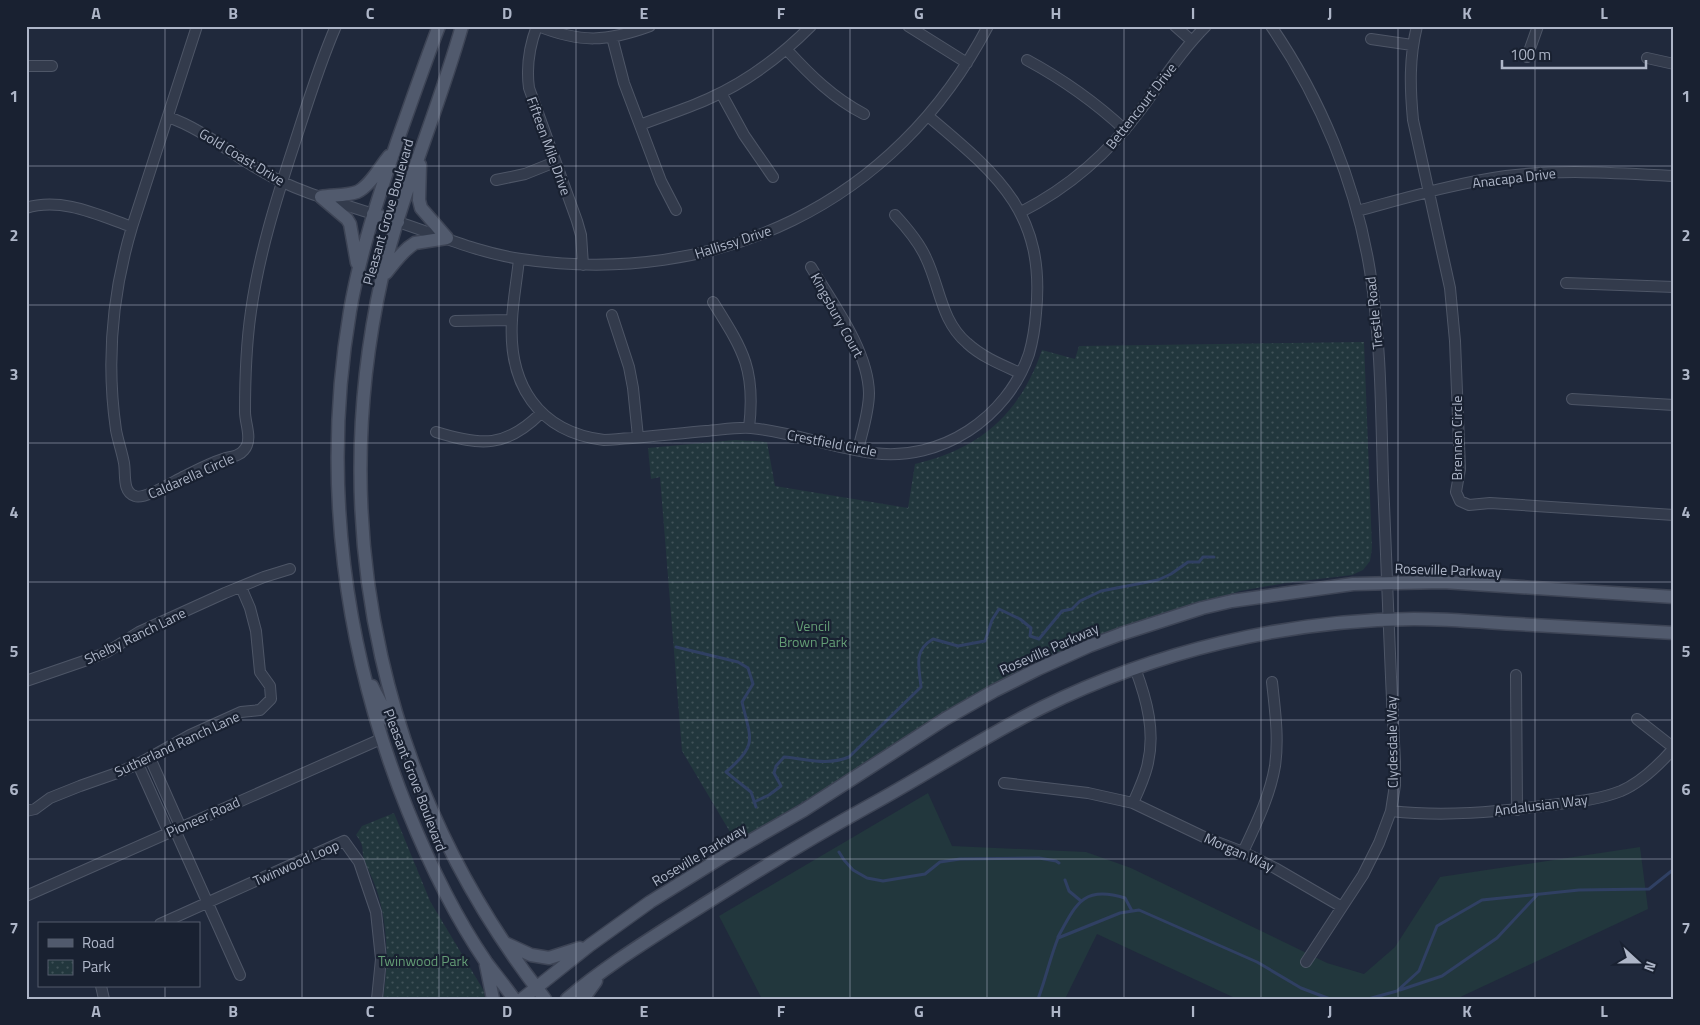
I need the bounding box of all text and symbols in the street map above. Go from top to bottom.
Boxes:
text: A [91,1,101,25]
text: B [228,1,238,25]
text: C [366,1,375,25]
text: D [502,1,512,25]
text: E [640,1,649,25]
text: F [777,1,786,25]
text: G [914,1,924,25]
text: H [1051,1,1061,25]
text: I [1191,1,1195,25]
text: J [1328,1,1332,25]
text: K [1462,1,1472,25]
text: L [1600,1,1608,25]
scale bar [1502,38,1646,70]
text: 100 m [1510,43,1551,66]
street label: Bettencourt Drive [1100,58,1181,153]
text: 1 [10,84,18,108]
text: 1 [1682,84,1690,108]
street label: Fifteen Mile Drive [522,94,577,198]
street label: Gold Coast Drive [195,123,289,190]
street label: Pleasant Grove Boulevard [357,136,418,287]
street label: Anacapa Drive [1471,162,1557,193]
street label: Hallissy Drive [692,219,774,264]
text: 2 [10,223,18,247]
text: 2 [1682,223,1690,247]
street label: Kingsbury Court [806,269,869,361]
street label: Trestle Road [1359,276,1388,350]
text: 3 [10,362,18,386]
text: 3 [1682,362,1690,386]
street label: Brennen Circle [1446,396,1467,480]
street label: Crestfield Circle [785,424,879,462]
street label: Caldarella Circle [144,447,237,504]
text: 4 [10,500,19,524]
text: 4 [1682,500,1691,524]
street label: Roseville Parkway [1394,557,1502,582]
street label: Shelby Ranch Lane [80,602,189,669]
park label: Vencil Brown Park [779,615,848,652]
street label: Roseville Parkway [996,617,1102,680]
text: 5 [10,639,19,663]
text: 5 [1682,639,1691,663]
street label: Clydesdale Way [1380,696,1403,788]
street label: Sutherland Ranch Lane [111,705,243,782]
street label: Pleasant Grove Boulevard [379,705,452,854]
text: 6 [10,777,19,801]
text: 6 [1682,777,1691,801]
street label: Andalusian Way [1493,788,1589,821]
street label: Pioneer Road [163,791,243,842]
street label: Roseville Parkway [648,818,750,891]
street label: Morgan Way [1201,827,1278,876]
street label: Twinwood Loop [249,834,342,891]
text: 7 [10,916,18,940]
text: 7 [1682,916,1690,940]
legend [38,922,200,988]
text: Road [82,931,114,954]
north arrow [1612,938,1662,988]
park label: Twinwood Park [378,950,468,971]
text: Park [82,955,111,978]
text: N [1639,959,1662,975]
text: A [91,999,101,1023]
text: B [228,999,238,1023]
text: C [366,999,375,1023]
text: D [502,999,512,1023]
text: E [640,999,649,1023]
text: F [777,999,786,1023]
text: G [914,999,924,1023]
text: H [1051,999,1061,1023]
text: I [1191,999,1195,1023]
text: J [1328,999,1332,1023]
text: K [1462,999,1472,1023]
text: L [1600,999,1608,1023]

